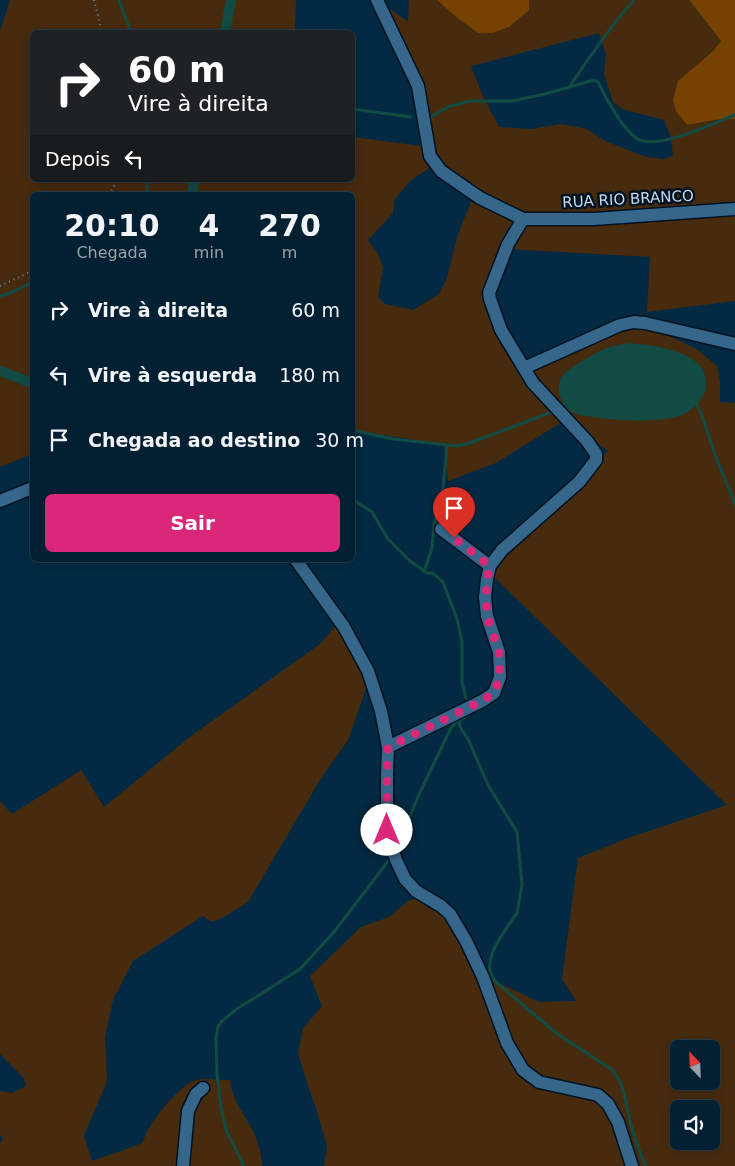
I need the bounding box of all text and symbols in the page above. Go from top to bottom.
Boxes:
icon: right [45,50,110,115]
text: 60 m [128,50,225,90]
text: Vire à direita [128,91,269,116]
icon: left [120,145,148,173]
text: Depois [45,148,110,170]
street label: RUA RIO BRANCO [562,187,694,211]
text: 20:10 [64,208,160,243]
text: 4 [198,208,219,243]
text: 270 [258,208,321,243]
text: Chegada [76,243,147,262]
text: min [194,243,224,262]
text: m [282,243,297,262]
icon: right [45,296,73,324]
text: Vire à direita [88,299,228,321]
text: 60 m [291,299,340,321]
icon: left [45,361,73,389]
text: Vire à esquerda [88,364,257,386]
text: 180 m [279,364,340,386]
icon: arrive [45,426,73,454]
text: Chegada ao destino [88,429,300,451]
text: 30 m [315,429,364,451]
pin [433,487,475,538]
button: Sair [45,494,340,552]
icon: arrive [440,494,468,522]
position arrow [360,803,412,855]
north arrow [670,1040,720,1090]
map controls [670,1040,720,1150]
button: sound [670,1100,720,1150]

